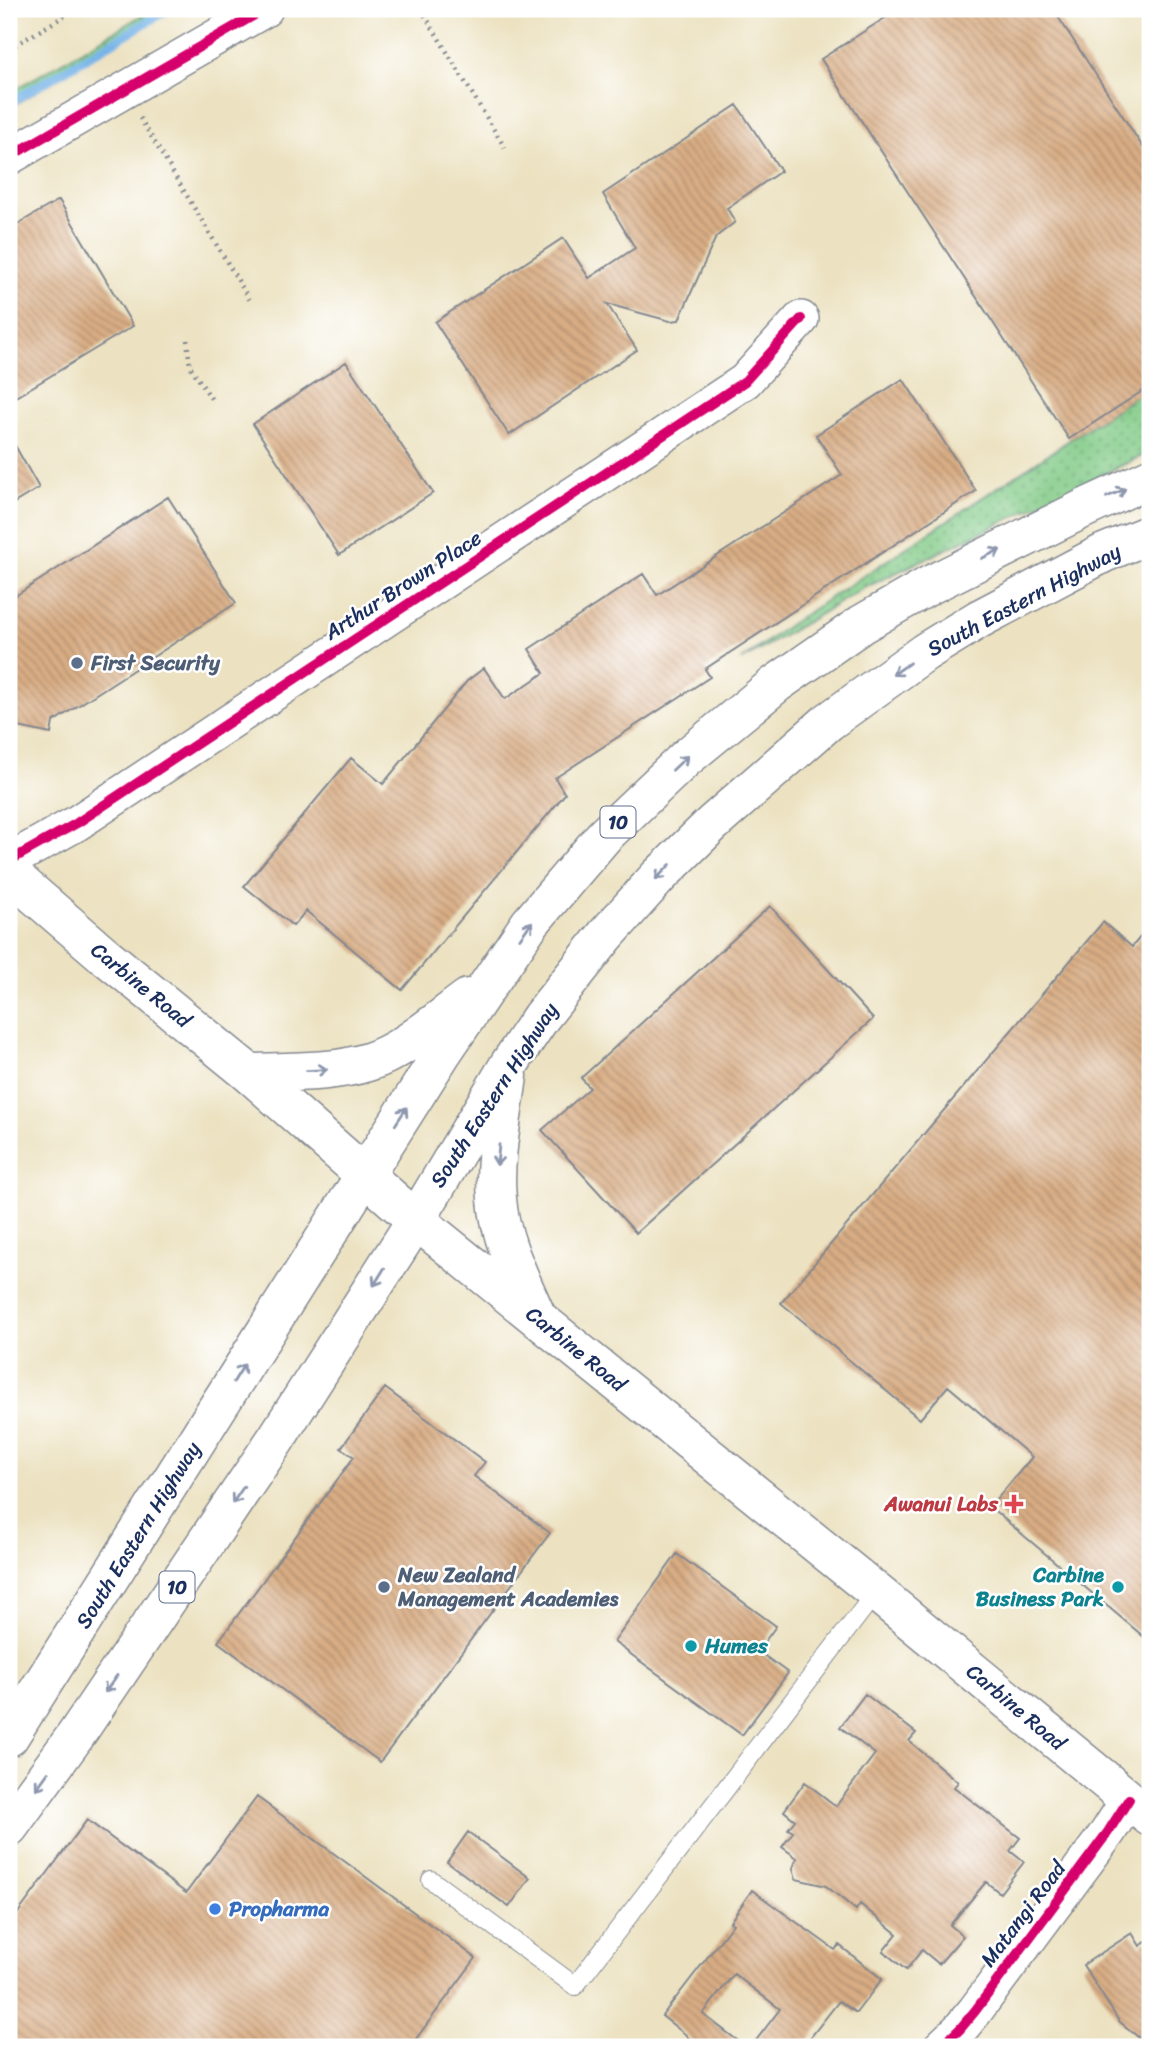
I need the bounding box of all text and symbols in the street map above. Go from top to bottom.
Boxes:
one-way arrow [1105,486,1127,499]
street label: Arthur Brown Place [316,519,490,651]
street label: South Eastern Highway [920,533,1128,667]
one-way arrow [980,547,1001,561]
place label: First Security [90,644,221,682]
marker: First Security [69,655,85,671]
one-way arrow [892,662,911,676]
one-way arrow [671,755,689,772]
road number: 10 [600,806,636,838]
one-way arrow [655,864,672,881]
one-way arrow [519,921,533,940]
street label: Carbine Road [82,932,202,1039]
street label: South Eastern Highway [419,994,569,1196]
one-way arrow [305,1063,328,1076]
one-way arrow [395,1106,409,1126]
one-way arrow [491,1143,504,1166]
one-way arrow [372,1267,386,1287]
street label: Carbine Road [517,1296,637,1403]
one-way arrow [233,1364,247,1384]
street label: South Eastern Highway [65,1434,211,1636]
one-way arrow [231,1485,245,1505]
place label: Awanui Labs [883,1485,999,1523]
marker: Awanui Labs [1004,1494,1024,1514]
place label: New Zealand Management Academies [397,1556,619,1618]
place label: Carbine Business Park [976,1556,1105,1618]
road number: 10 [160,1572,194,1602]
marker: New Zealand Management Academies [376,1579,392,1595]
marker: Carbine Business Park [1110,1579,1126,1595]
place label: Humes [704,1627,768,1665]
marker: Humes [683,1638,699,1654]
street label: Carbine Road [957,1653,1076,1762]
one-way arrow [104,1674,118,1693]
one-way arrow [35,1771,50,1790]
street label: Matangi Road [970,1851,1077,1976]
place label: Propharma [229,1890,329,1928]
marker: Propharma [207,1901,223,1917]

